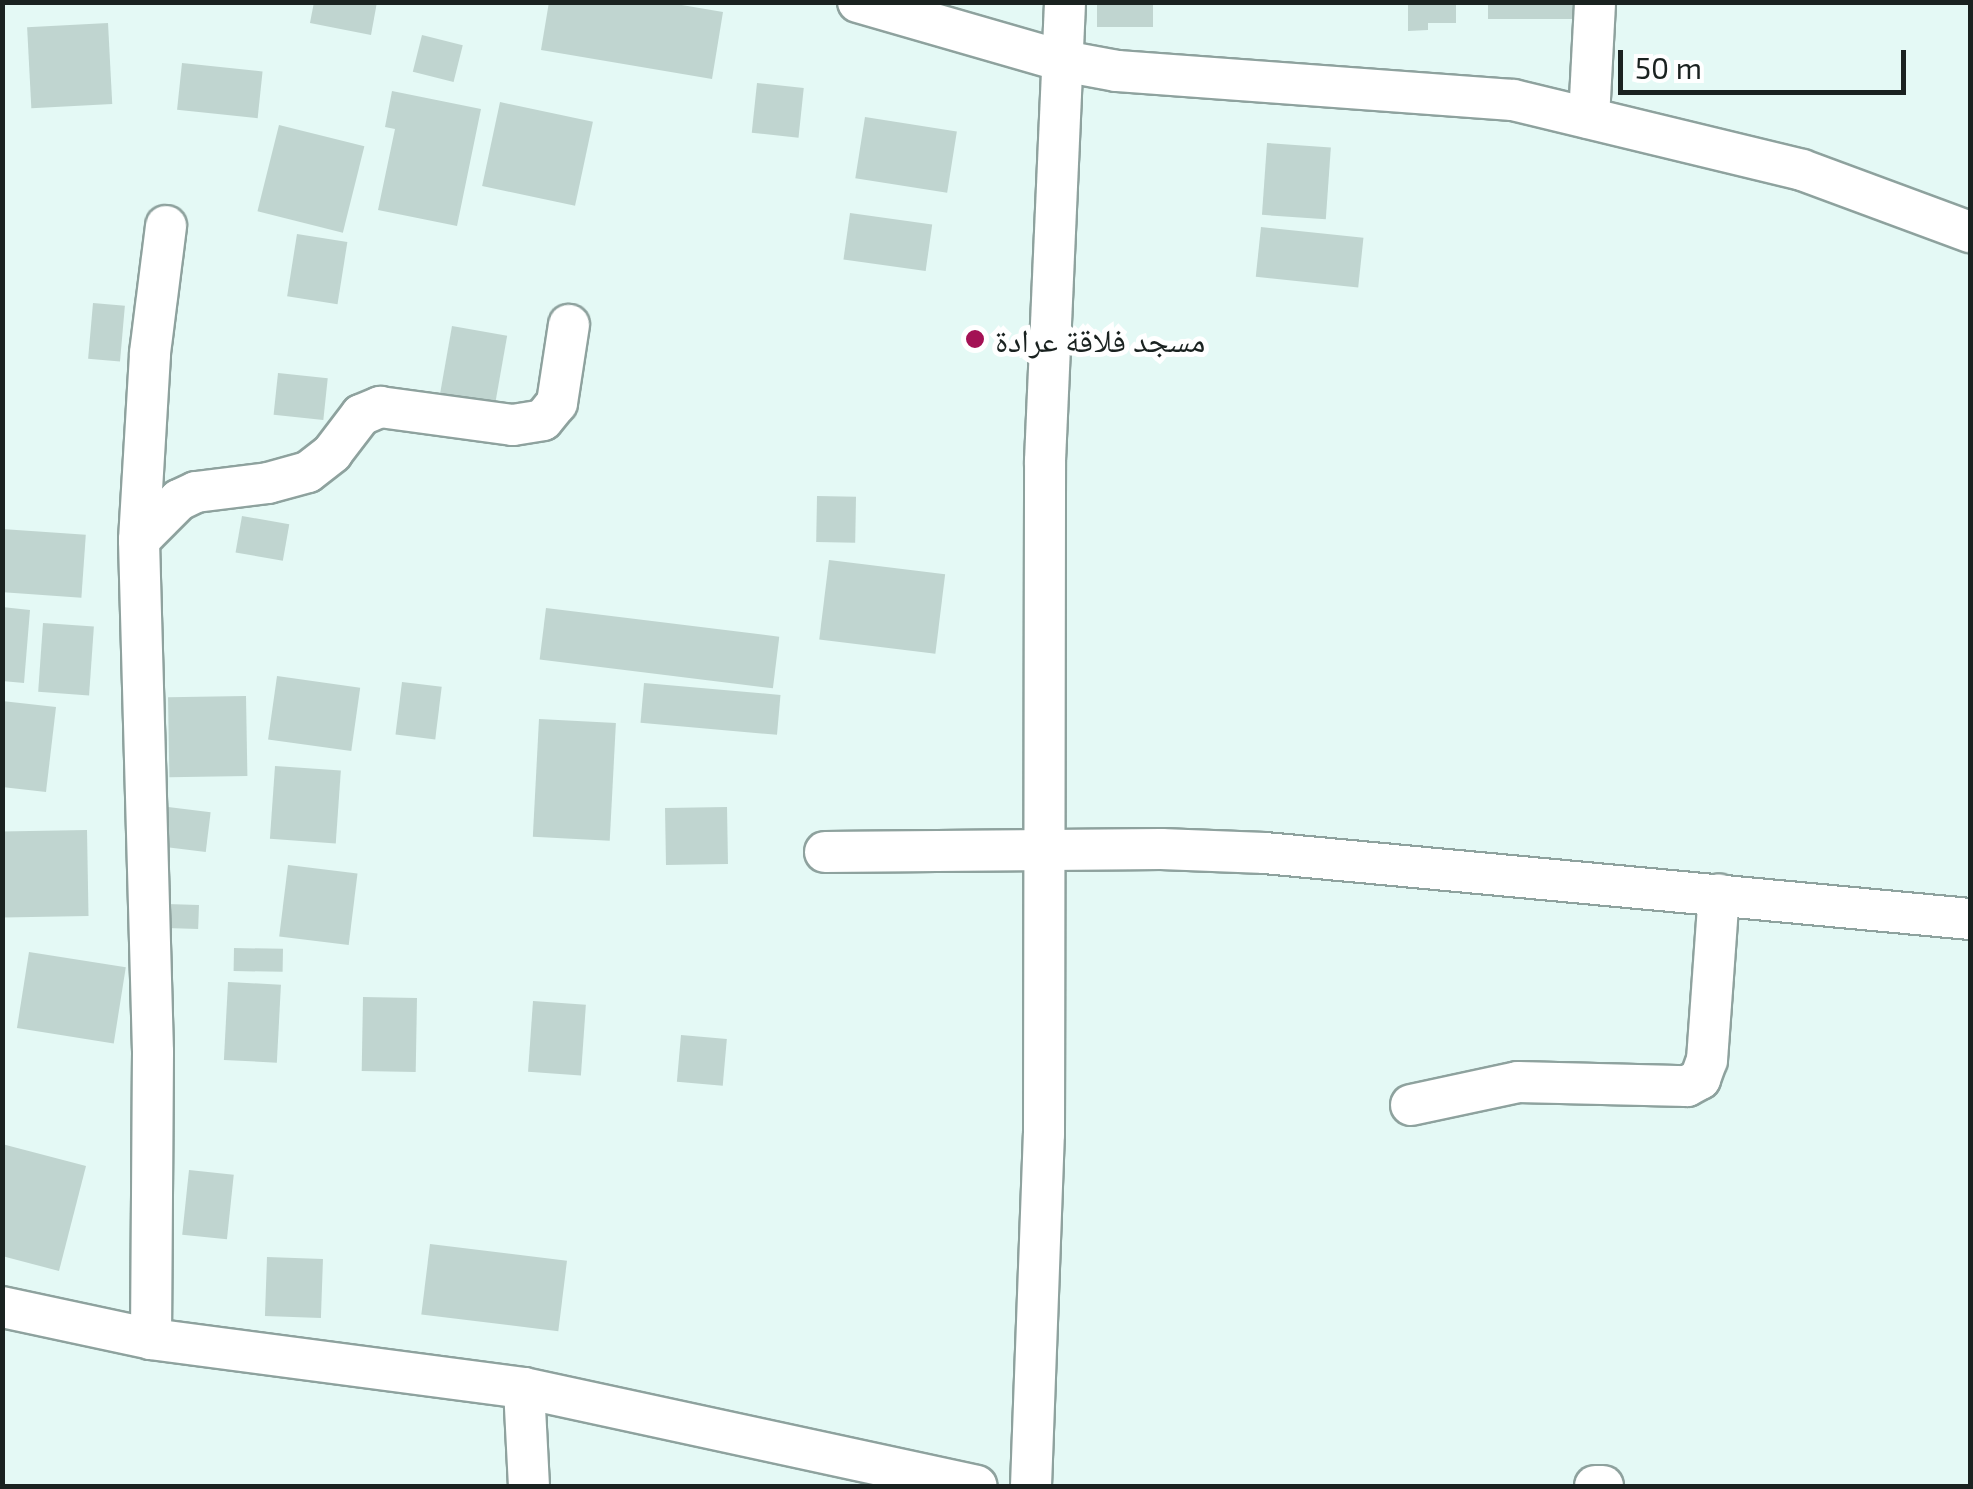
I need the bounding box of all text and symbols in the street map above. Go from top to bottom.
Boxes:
scale bar [1623,30,1910,92]
text: 50 m [1635,49,1702,85]
place label: مسجد فلاقة عرادة [995,320,1205,358]
marker: مسجد فلاقة عرادة [964,328,986,350]

